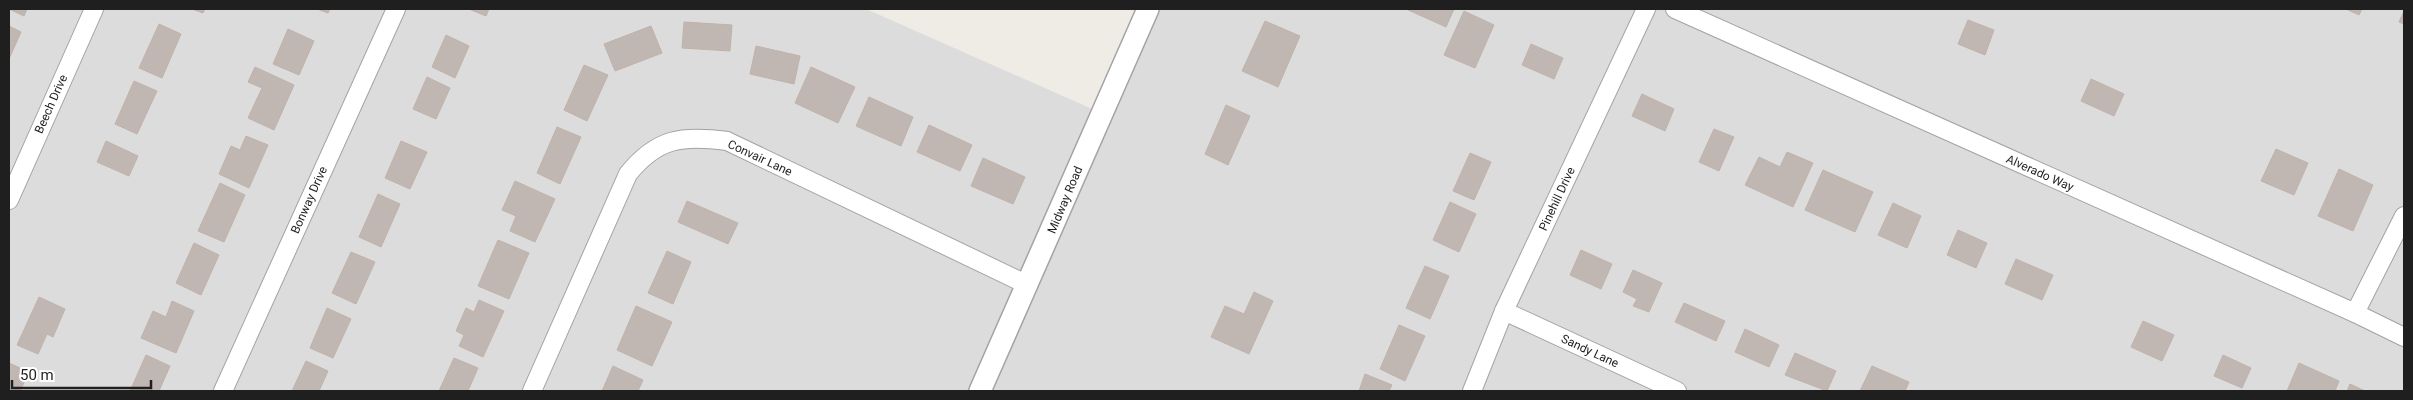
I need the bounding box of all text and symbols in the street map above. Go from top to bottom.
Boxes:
street label: Beech Drive [32,72,70,136]
street label: Convair Lane [726,137,794,179]
street label: Alverado Way [2004,152,2076,194]
street label: Bonway Drive [288,164,330,236]
street label: Midway Road [1045,164,1085,236]
street label: Pinehill Drive [1536,165,1578,233]
street label: Sandy Lane [1559,332,1621,370]
scale bar [12,358,151,390]
text: 50 m [20,366,54,384]

